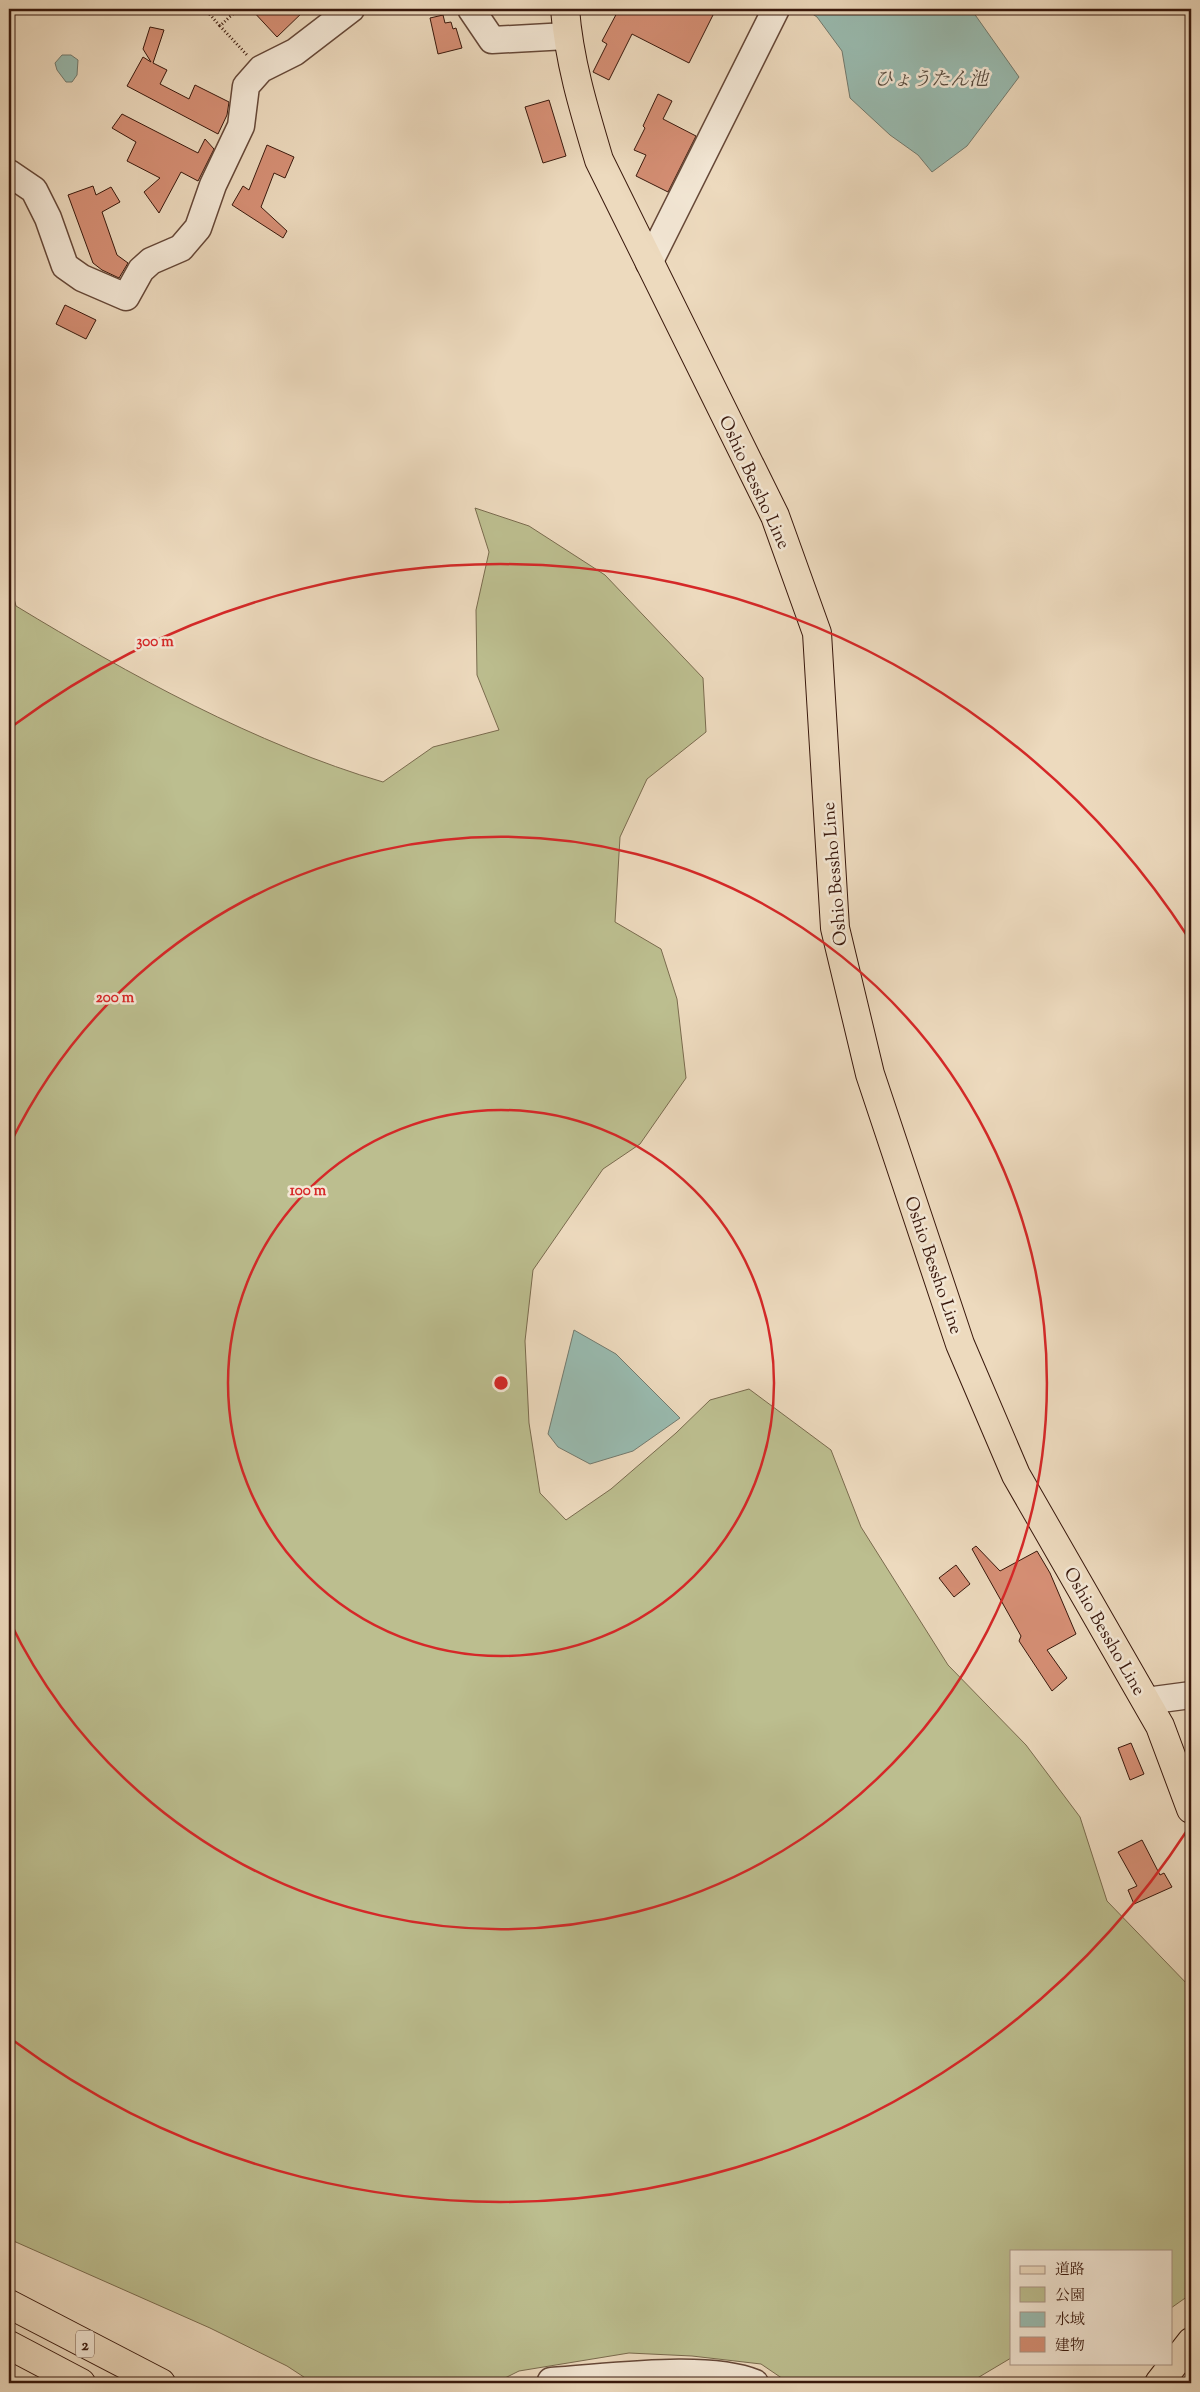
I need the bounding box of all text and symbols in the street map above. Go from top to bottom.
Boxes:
water label: ひょうたん池 [874,67,990,94]
street label: Oshio Bessho Line [711,412,795,554]
text: 300 m [136,632,174,653]
street label: Oshio Bessho Line [817,801,855,947]
text: 200 m [96,988,135,1009]
text: 100 m [290,1181,327,1202]
street label: Oshio Bessho Line [896,1193,968,1338]
centre of rings [492,1374,510,1392]
street label: Oshio Bessho Line [1056,1563,1151,1701]
legend [1010,2250,1172,2364]
text: 道路 [1055,2260,1085,2281]
text: 公園 [1055,2286,1085,2307]
text: 水域 [1055,2310,1085,2331]
road number: 2 [76,2330,94,2358]
text: 建物 [1055,2336,1085,2357]

